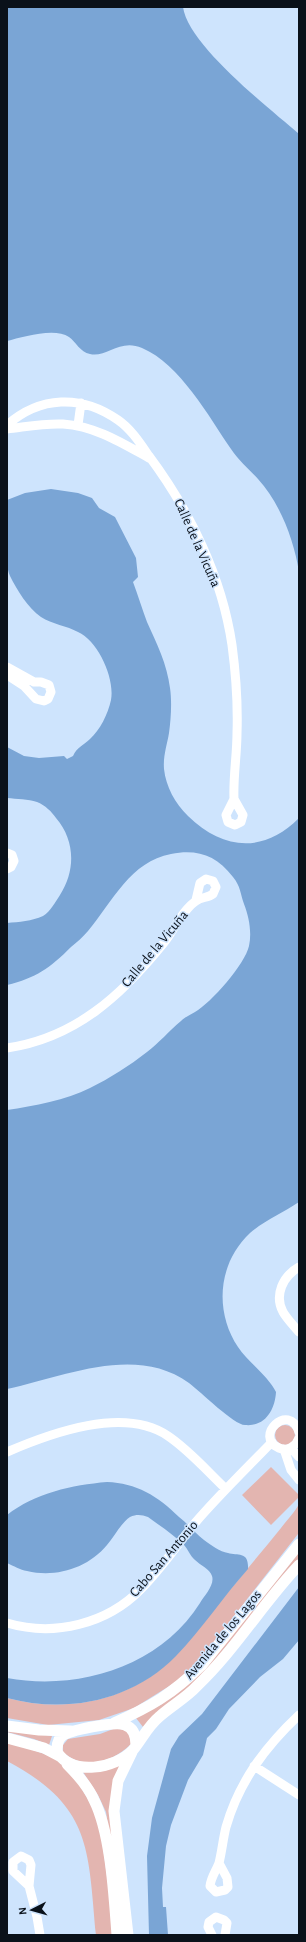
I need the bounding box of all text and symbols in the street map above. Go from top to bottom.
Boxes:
street label: Calle de la Vicuña [171,497,223,590]
street label: Calle de la Vicuña [119,908,191,990]
street label: Cabo San Antonio [127,1518,201,1600]
street label: Avenida de los Lagos [182,1588,264,1682]
north arrow [12,1890,52,1930]
text: N [17,1907,28,1915]

